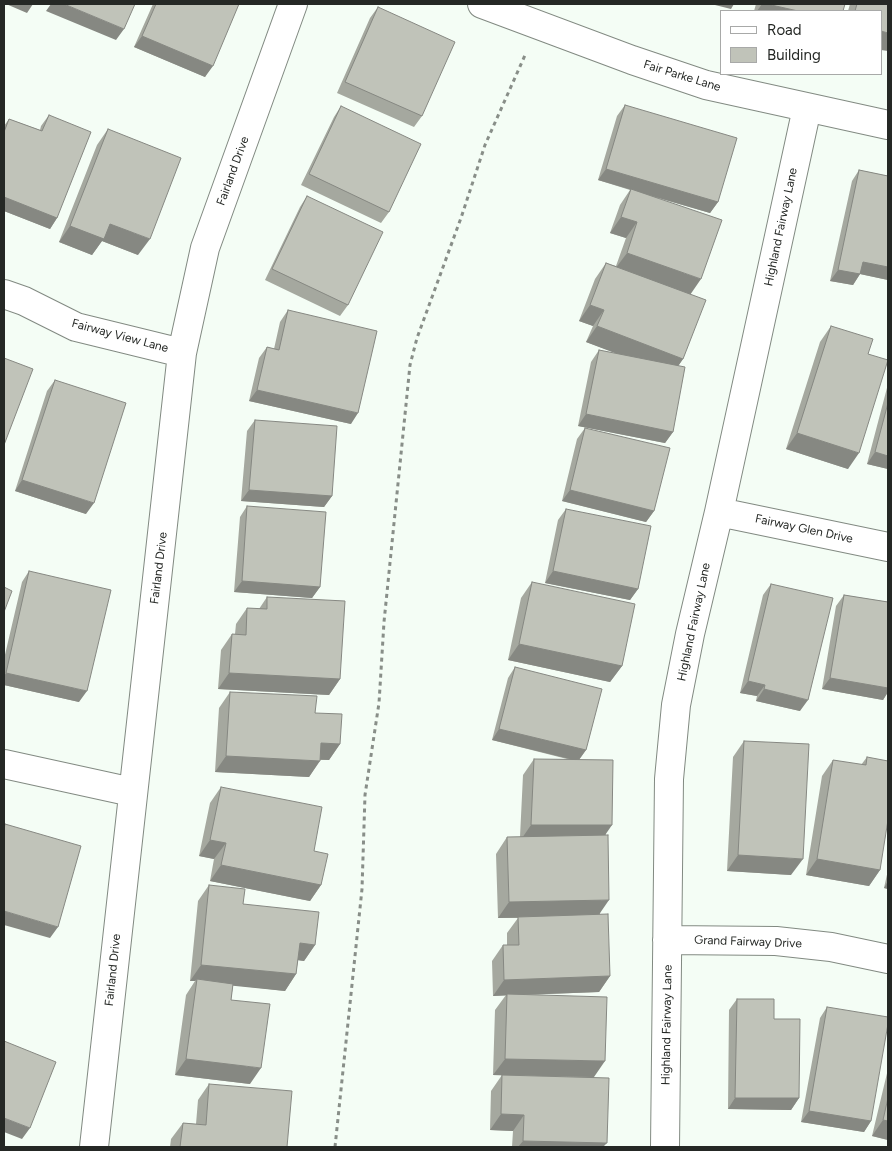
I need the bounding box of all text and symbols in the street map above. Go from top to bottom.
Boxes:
legend [720,10,882,75]
text: Road [767,21,802,39]
text: Building [767,46,821,64]
street label: Fair Parke Lane [642,57,722,95]
street label: Fairland Drive [214,134,252,208]
street label: Highland Fairway Lane [761,167,801,287]
street label: Fairway View Lane [70,316,170,356]
street label: Fairway Glen Drive [754,512,854,546]
street label: Fairland Drive [147,531,171,605]
street label: Highland Fairway Lane [674,562,714,682]
street label: Fairland Drive [102,933,124,1007]
street label: Grand Fairway Drive [694,933,802,951]
street label: Highland Fairway Lane [659,965,675,1085]

